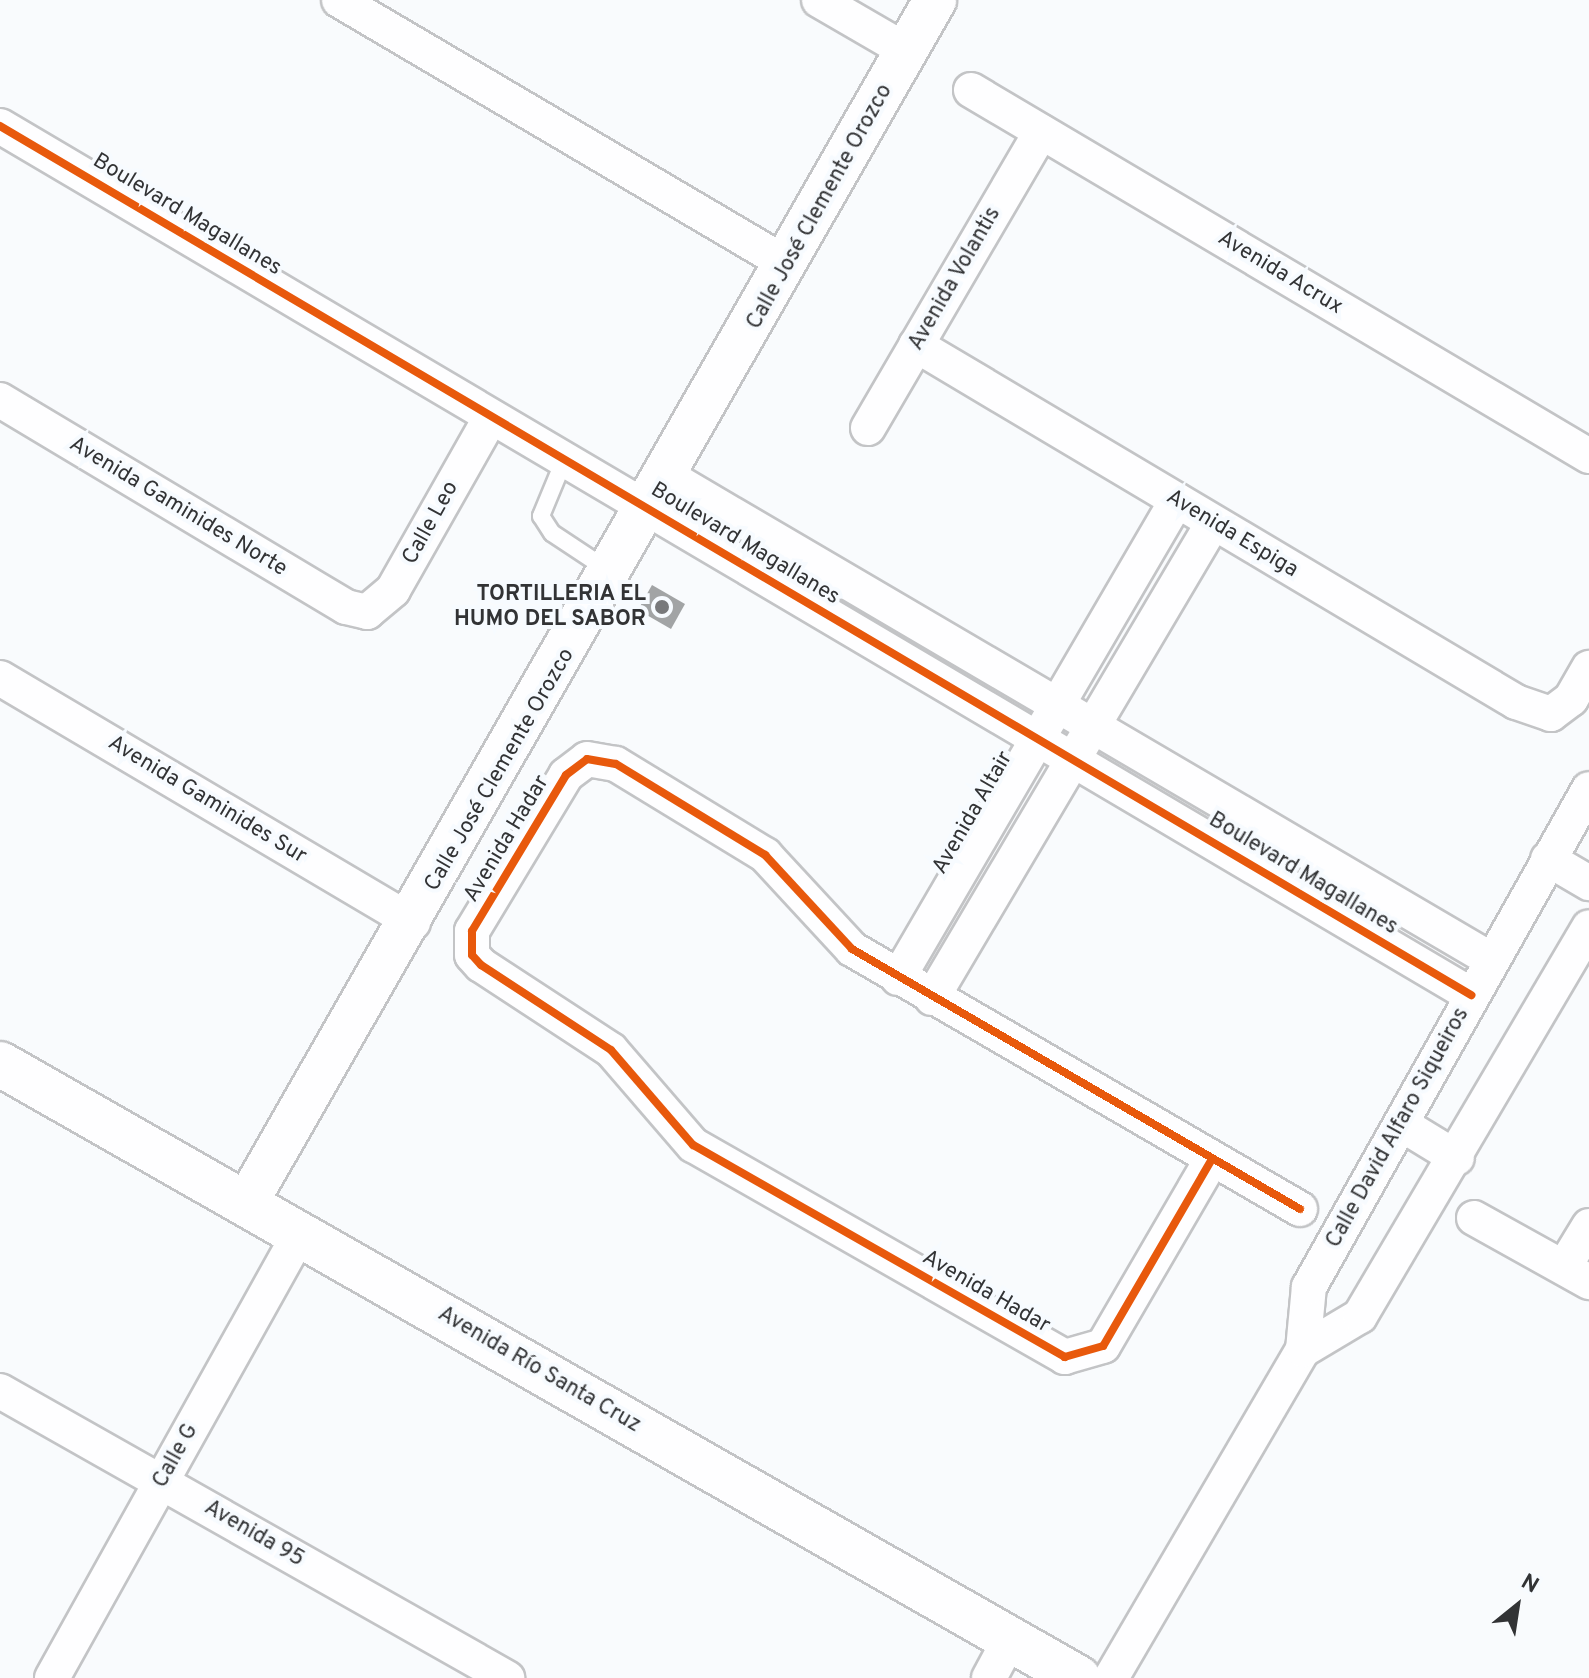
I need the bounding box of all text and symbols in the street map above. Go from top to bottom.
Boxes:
street label: Calle José Clemente Orozco [741,80,899,334]
street label: Boulevard Magallanes [88,148,286,282]
street label: Avenida Volantis [903,202,1007,356]
street label: Avenida Acrux [1212,225,1348,321]
street label: Avenida Gaminides Norte [64,431,292,583]
street label: Calle Leo [397,477,465,569]
street label: Boulevard Magallanes [646,477,844,611]
street label: Avenida Espiga [1161,484,1303,584]
place label: TORTILLERIA EL HUMO DEL SABOR [454,581,646,632]
marker: TORTILLERIA EL HUMO DEL SABOR [653,598,671,616]
street label: Calle José Clemente Orozco [419,644,581,896]
street label: Avenida Gaminides Sur [103,730,311,870]
street label: Avenida Altair [927,746,1019,880]
street label: Avenida Hadar [459,771,555,907]
street label: Boulevard Magallanes [1204,807,1402,941]
street label: Calle David Alfaro Siqueiros [1321,1003,1475,1253]
street label: Avenida Hadar [917,1245,1055,1339]
street label: Avenida Río Santa Cruz [433,1301,645,1439]
street label: Calle G [148,1419,204,1493]
street label: Avenida 95 [199,1495,309,1573]
north arrow [1477,1566,1557,1646]
text: N [1516,1569,1543,1600]

